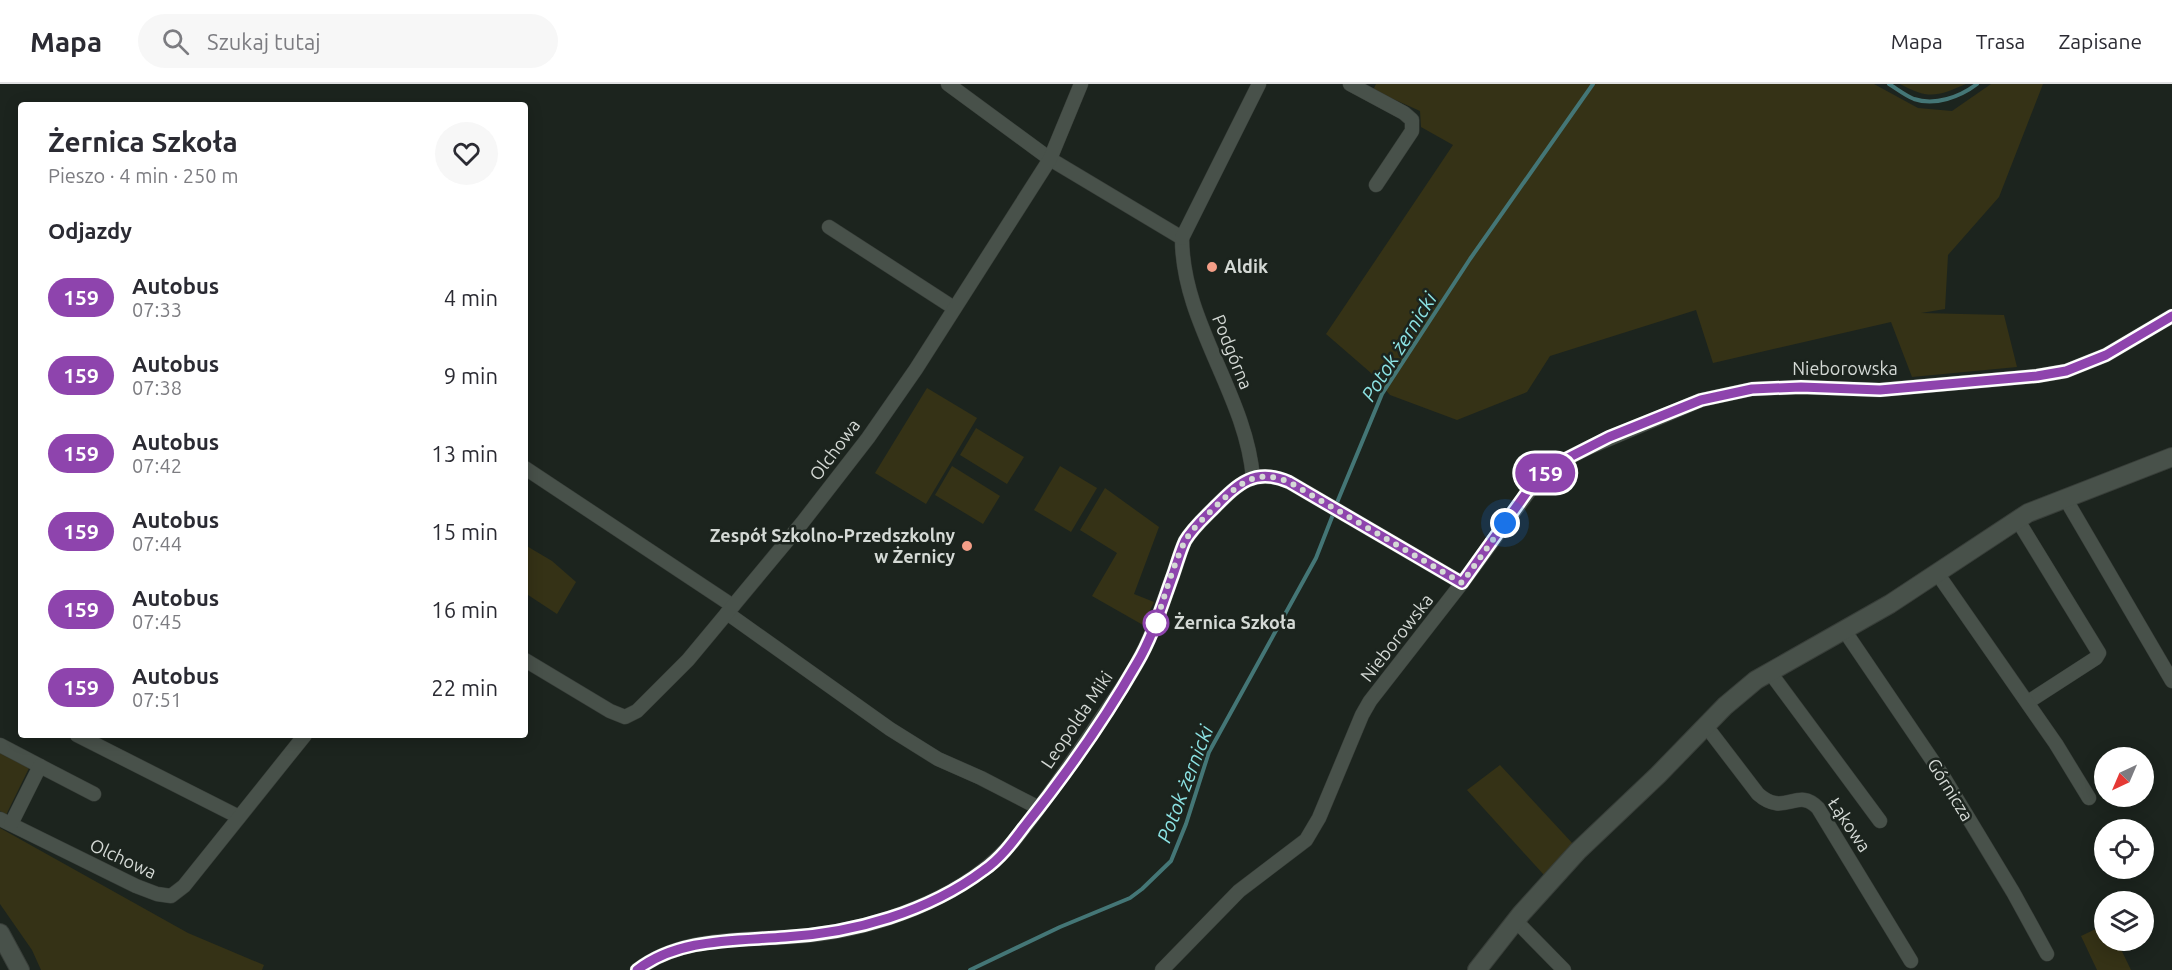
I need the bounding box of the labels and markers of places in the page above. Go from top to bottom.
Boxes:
place label: Aldik [1224,256,1268,276]
marker: Aldik [1205,260,1219,274]
place label: Zespół Szkolno-Przedszkolny w Żernicy [710,525,955,566]
marker: Zespół Szkolno-Przedszkolny w Żernicy [960,539,974,553]
marker: Żernica Szkoła [1143,610,1169,636]
place label: Żernica Szkoła [1174,612,1296,632]

